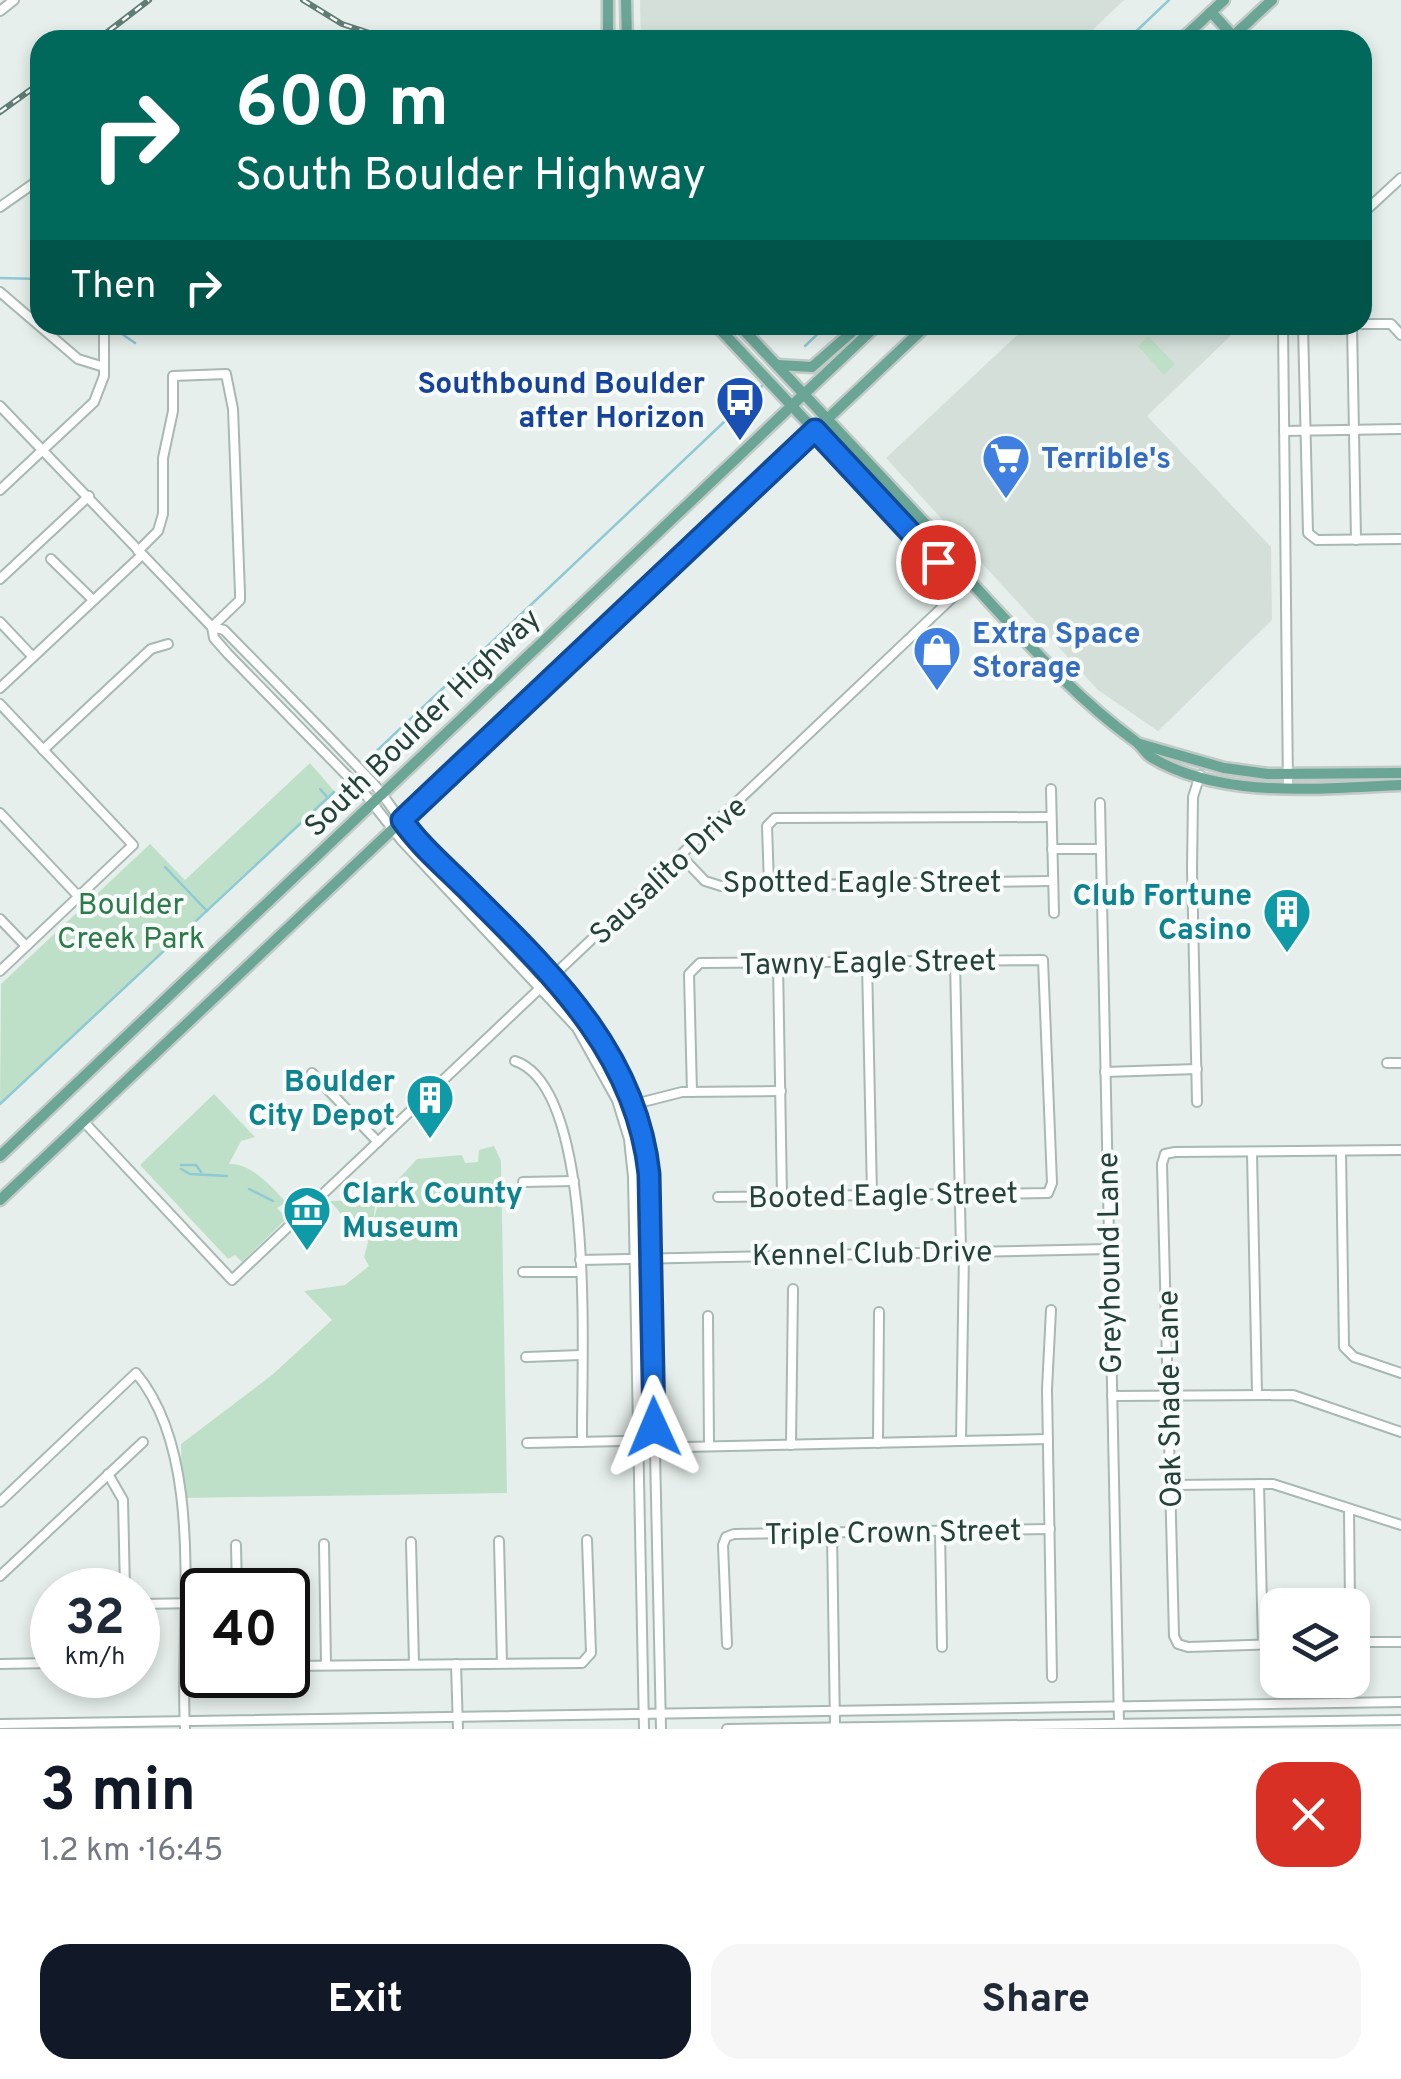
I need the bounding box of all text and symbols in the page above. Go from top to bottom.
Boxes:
text: 600 m [235,62,449,151]
icon: right [70,70,200,200]
text: South Boulder Highway [235,149,706,206]
icon: right [176,260,231,315]
text: Then [70,263,156,312]
place label: Southbound Boulder after Horizon [417,367,705,438]
bus stop icon: Southbound Boulder after Horizon [714,374,766,442]
supermarket icon: Terrible's [980,432,1032,500]
place label: Terrible's [1041,442,1171,479]
pin [896,520,981,605]
icon: arrive [911,535,966,590]
street label: South Boulder Highway [298,601,550,846]
place label: Extra Space Storage [972,617,1140,688]
shop icon: Extra Space Storage [911,624,963,692]
street label: Sausalito Drive [583,790,756,954]
street label: Spotted Eagle Street [723,866,1001,903]
place label: Club Fortune Casino [1073,879,1252,950]
building icon: Club Fortune Casino [1261,886,1313,954]
park label: Boulder Creek Park [57,888,205,959]
street label: Tawny Eagle Street [739,944,997,985]
place label: Boulder City Depot [248,1065,395,1136]
building icon: Boulder City Depot [404,1072,456,1140]
street label: Greyhound Lane [1091,1152,1132,1374]
place label: Clark County Museum [342,1177,523,1248]
street label: Booted Eagle Street [748,1177,1018,1218]
museum icon: Clark County Museum [281,1184,333,1252]
street label: Kennel Club Drive [752,1235,993,1276]
street label: Oak Shade Lane [1151,1290,1192,1508]
position arrow [602,1375,706,1479]
street label: Triple Crown Street [764,1514,1022,1555]
speed limit sign: 40 [180,1568,310,1698]
map controls [1260,1588,1370,1698]
button: layers [1260,1588,1370,1698]
text: 32 [65,1589,125,1652]
text: km/h [65,1642,125,1674]
text: 3 min [40,1756,196,1832]
button: close [1256,1762,1361,1867]
text: 1.2 km · 16:45 [40,1832,223,1872]
button: Exit [40,1944,691,2059]
button: Share [711,1944,1361,2059]

